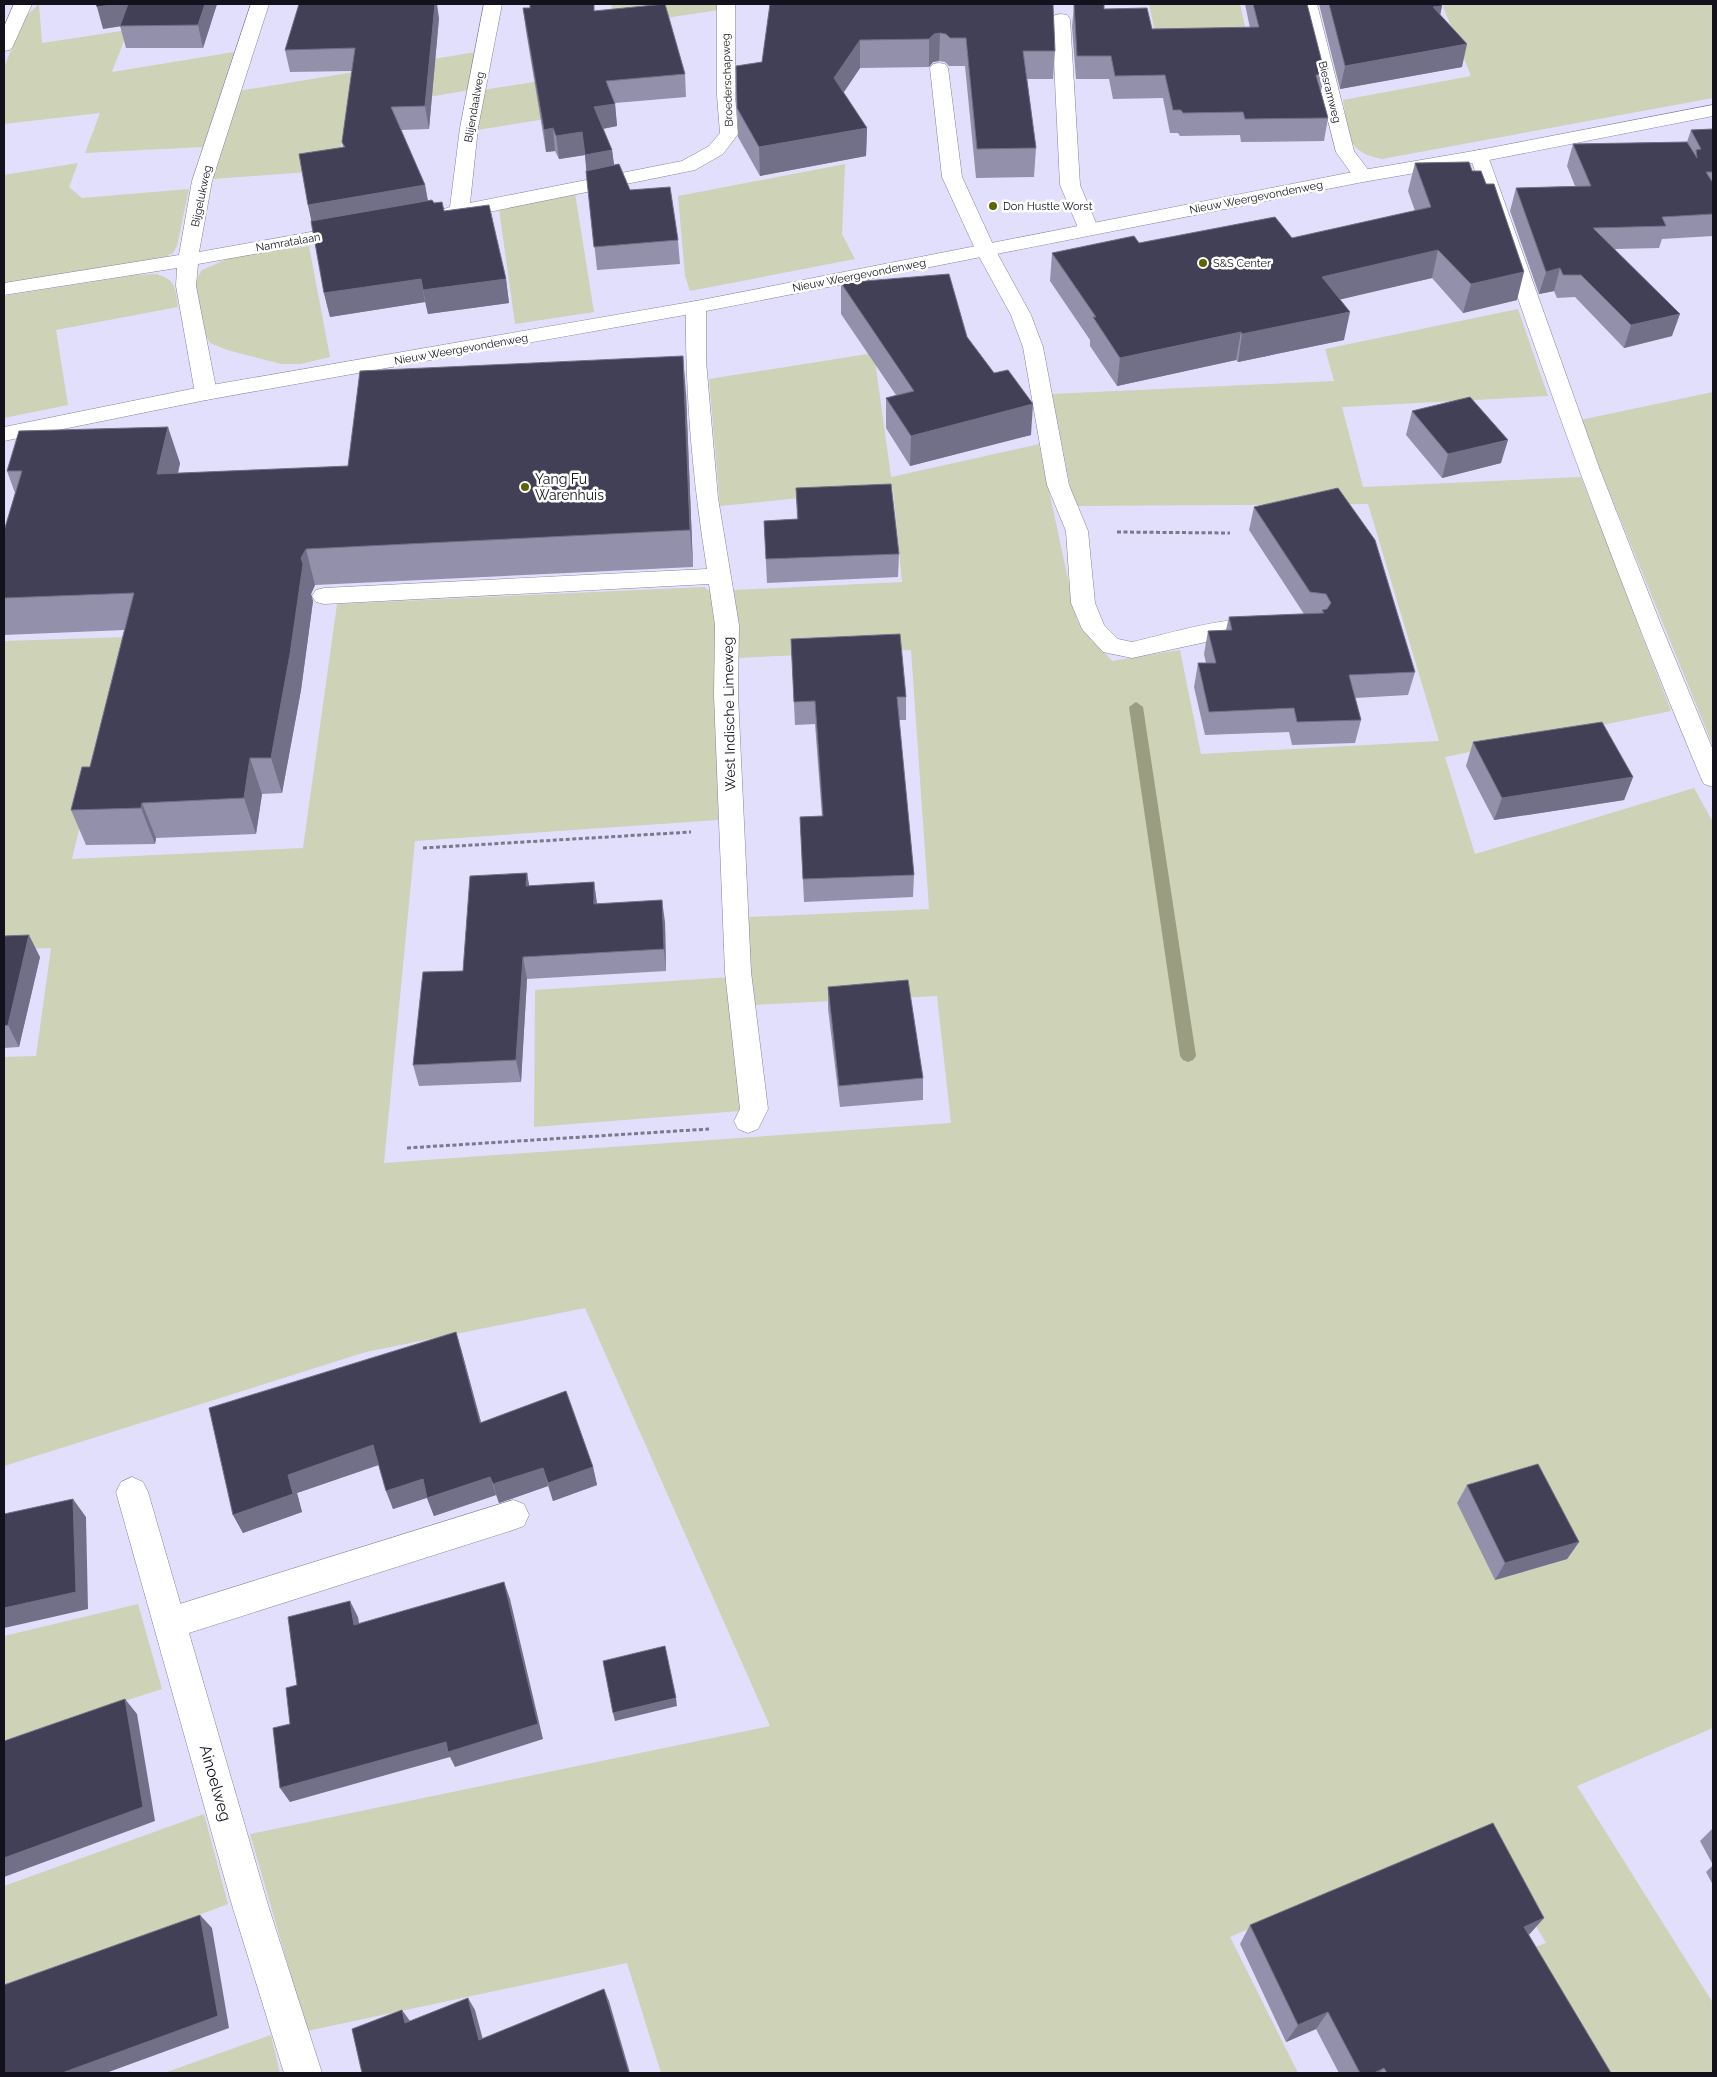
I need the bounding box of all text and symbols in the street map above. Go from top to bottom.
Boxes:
street label: Broederschapweg [719,33,736,127]
street label: Biesramweg [1316,60,1343,124]
street label: Blijendaalweg [462,71,487,144]
street label: Bijgelukweg [189,164,214,228]
street label: Nieuw Weergevondenweg [1188,178,1324,217]
marker: Don Hustle Worst [987,200,999,212]
place label: Don Hustle Worst [1003,200,1093,213]
street label: Namratalaan [255,230,321,255]
street label: Nieuw Weergevondenweg [791,256,927,295]
marker: S&S Center [1197,257,1209,269]
place label: S&S Center [1213,257,1271,270]
street label: Nieuw Weergevondenweg [393,331,529,368]
place label: Yang Fu Warenhuis [535,471,604,503]
marker: Yang Fu Warenhuis [519,481,531,493]
street label: West Indische Limeweg [720,636,738,792]
street label: Ainoelweg [196,1743,235,1824]

